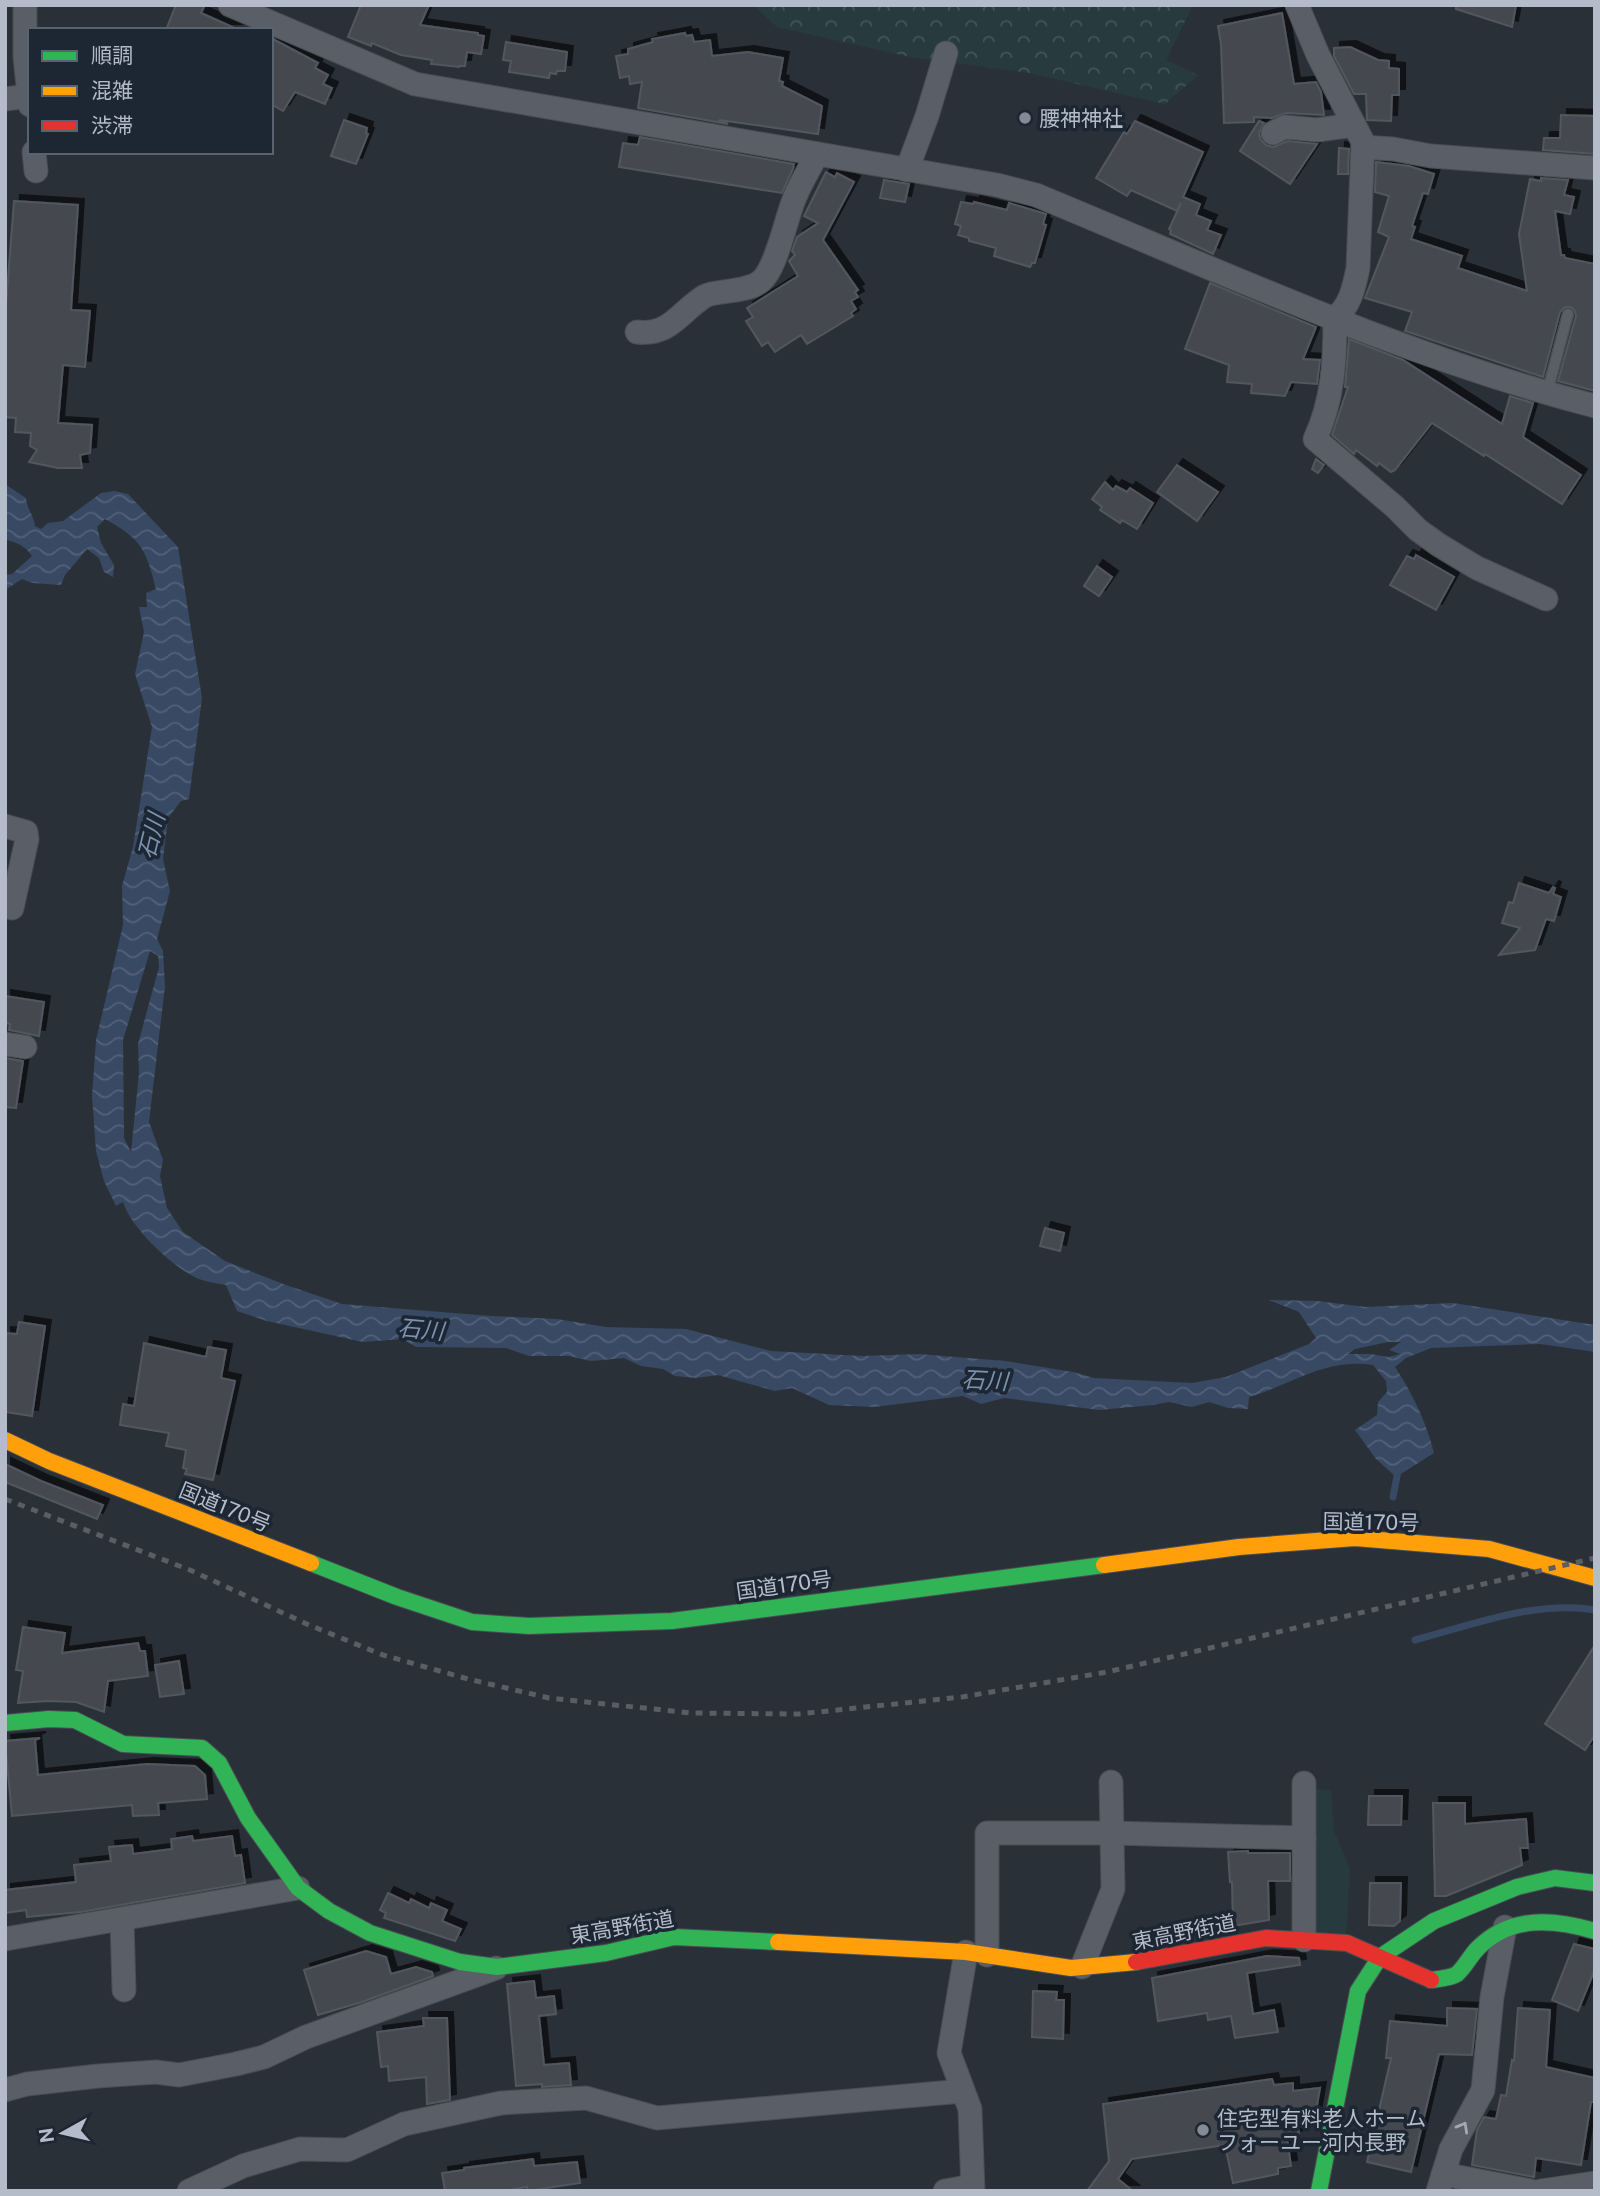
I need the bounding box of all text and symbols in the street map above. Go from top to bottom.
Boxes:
legend [28,28,273,154]
text: 順調 [91,43,133,68]
text: 混雑 [91,78,133,103]
place label: 腰神神社 [1039,106,1123,131]
marker: 腰神神社 [1017,110,1033,126]
text: 渋滞 [91,113,133,138]
water label: 石川 [132,808,170,862]
water label: 石川 [397,1314,448,1345]
water label: 石川 [961,1365,1012,1395]
street label: 国道170号 [176,1477,274,1537]
street label: 国道170号 [1322,1509,1420,1535]
street label: 国道170号 [734,1566,834,1604]
street label: 東高野街道 [568,1906,676,1948]
street label: 東高野街道 [1130,1910,1238,1954]
north arrow [28,2098,98,2168]
place label: 住宅型有料老人ホーム フォーユー河内長野 [1217,2106,1426,2155]
marker: 住宅型有料老人ホーム フォーユー河内長野 [1195,2122,1211,2138]
one-way arrow [1454,2122,1468,2135]
text: N [34,2126,58,2144]

